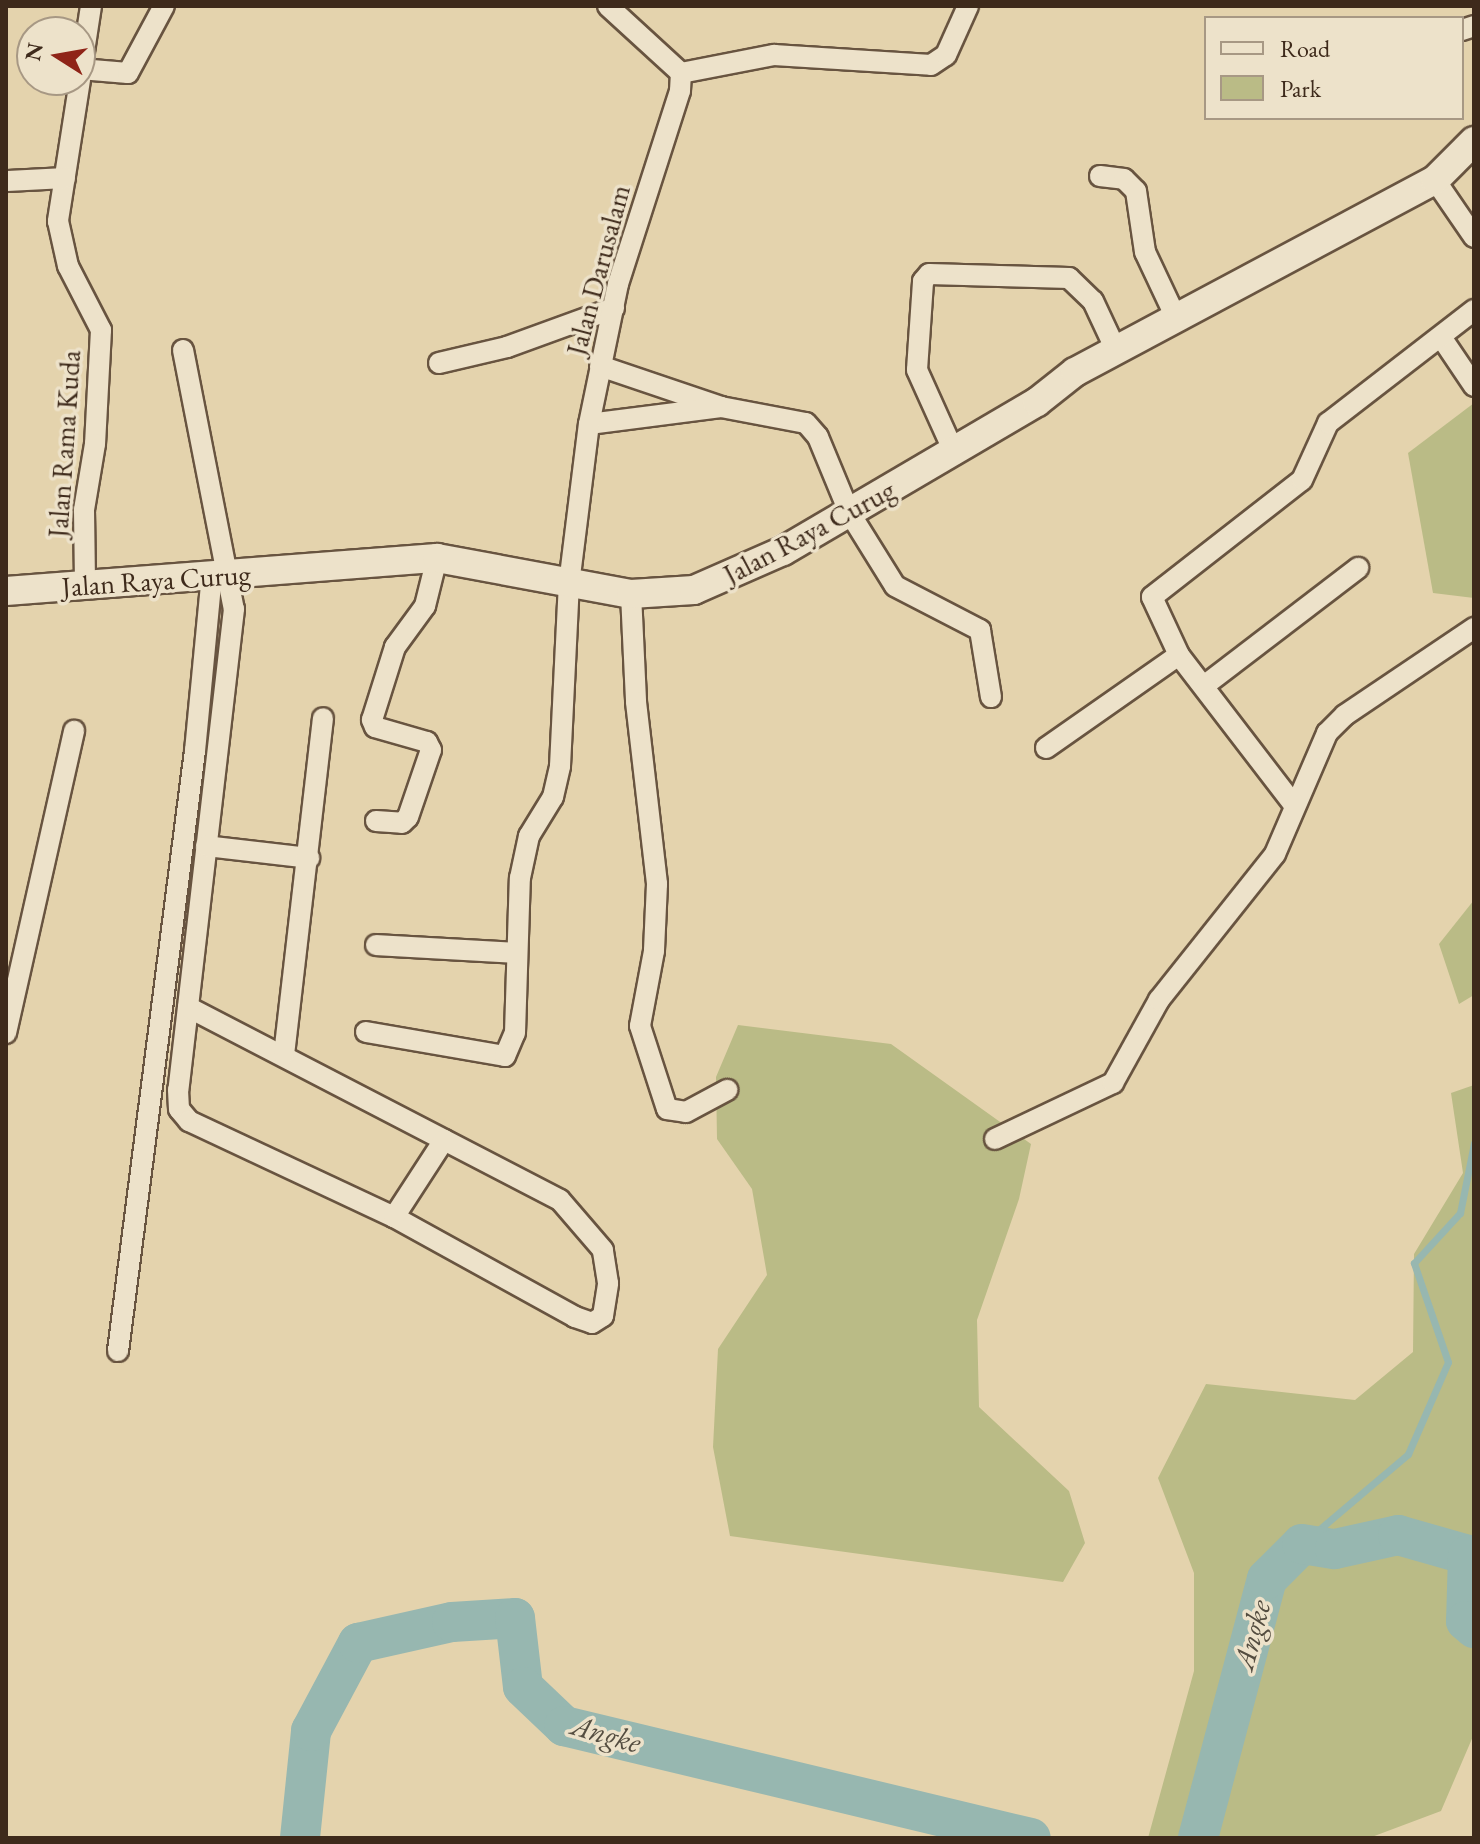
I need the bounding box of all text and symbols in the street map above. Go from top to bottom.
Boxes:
north arrow [16,16,96,96]
legend [1204,16,1464,120]
text: Road [1280,33,1330,64]
text: N [18,40,50,63]
text: Park [1280,73,1321,104]
street label: Jalan Darusalam [559,181,637,359]
street label: Jalan Rama Kuda [41,349,87,539]
street label: Jalan Raya Curug [718,473,900,591]
street label: Jalan Raya Curug [60,557,252,603]
water label: Angke [1225,1596,1279,1674]
water label: Angke [567,1707,645,1761]

